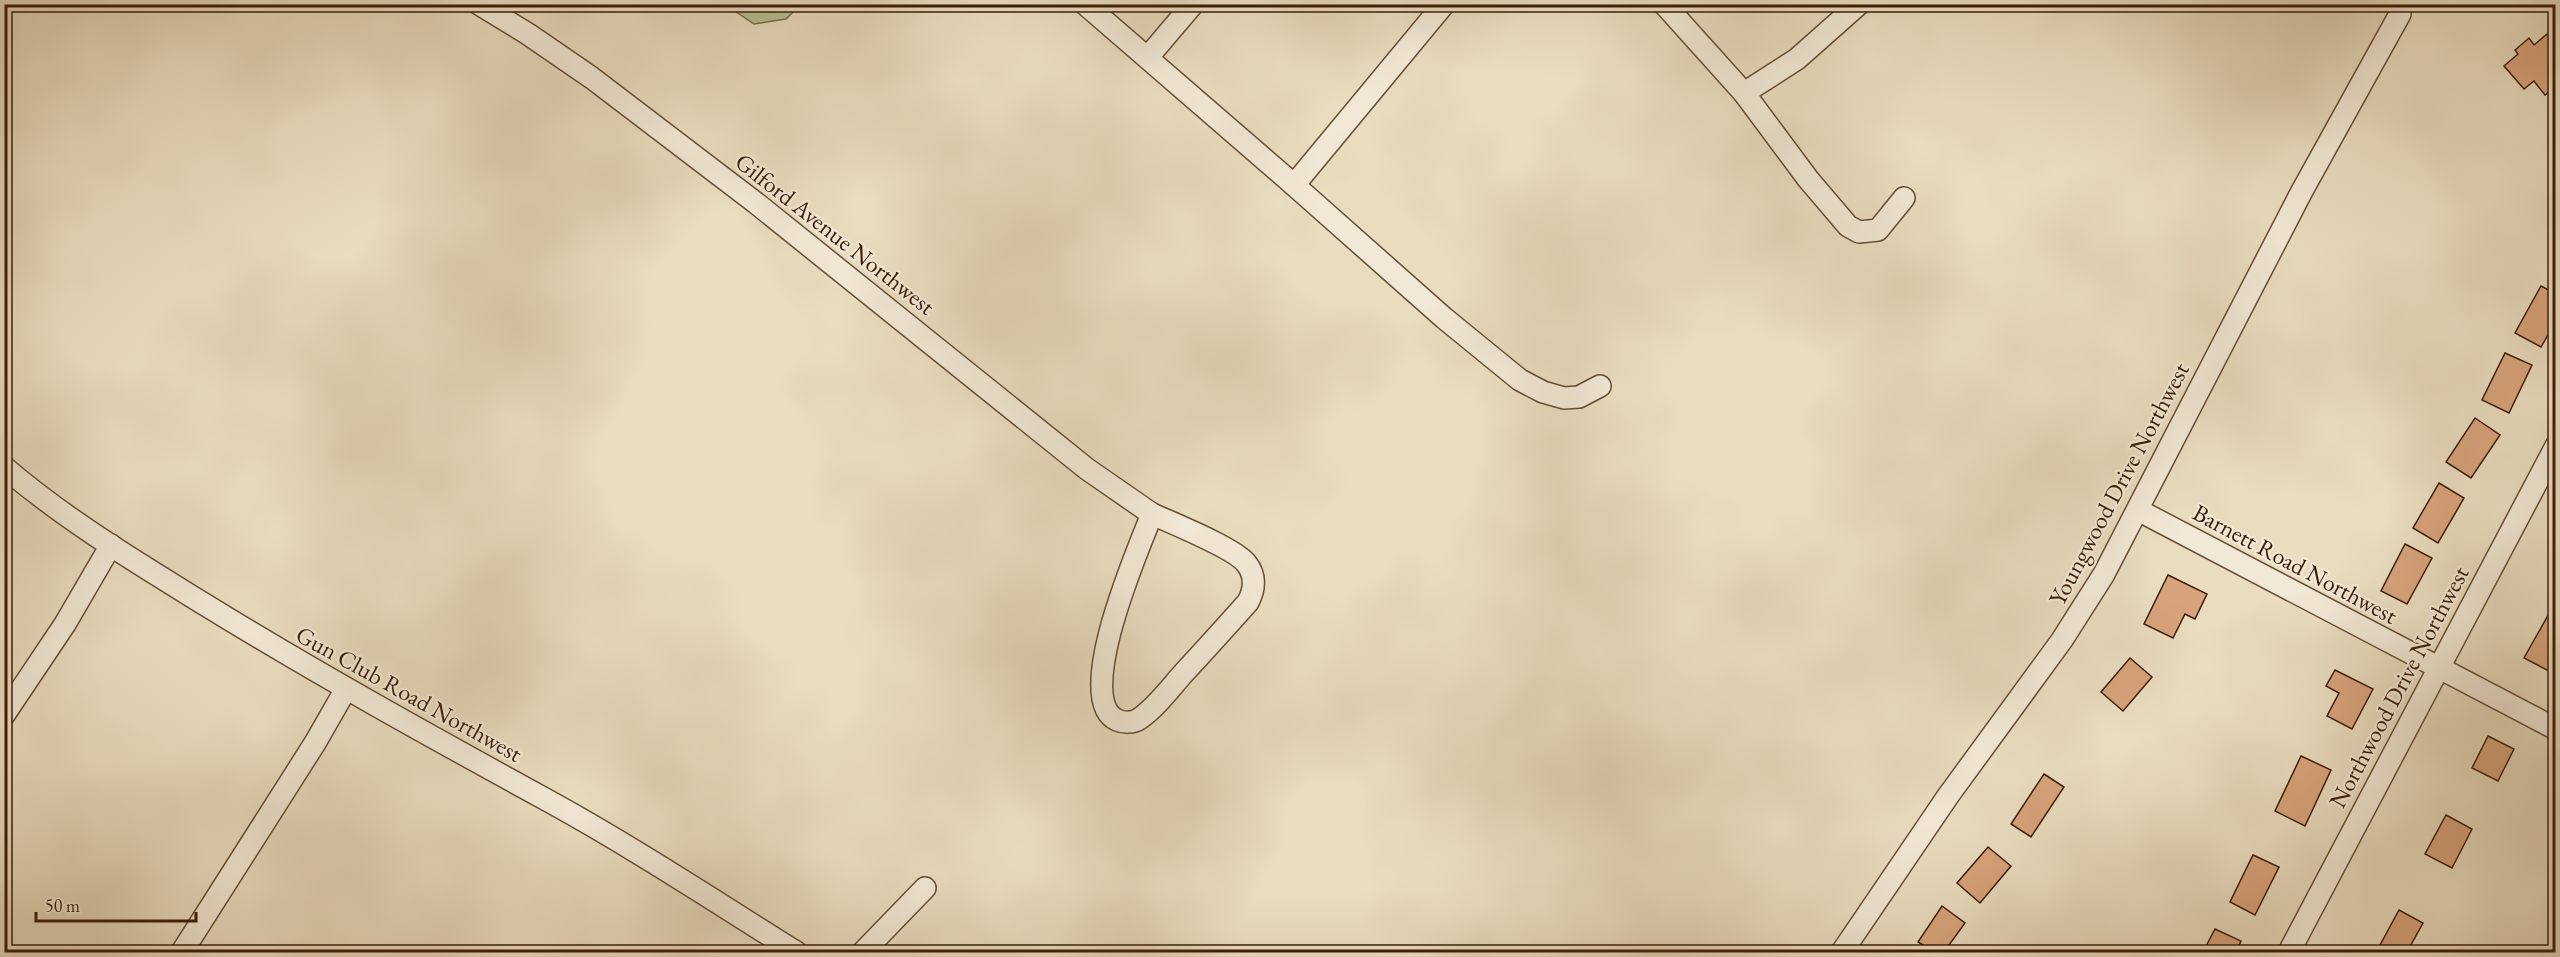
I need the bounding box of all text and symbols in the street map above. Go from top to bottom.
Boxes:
street label: Gilford Avenue Northwest [729,146,942,322]
street label: Youngwood Drive Northwest [2041,357,2196,610]
street label: Barnett Road Northwest [2188,497,2403,631]
street label: Northwood Drive Northwest [2322,560,2476,813]
street label: Gun Club Road Northwest [291,618,528,769]
scale bar [36,885,196,923]
text: 50 m [45,894,80,917]

